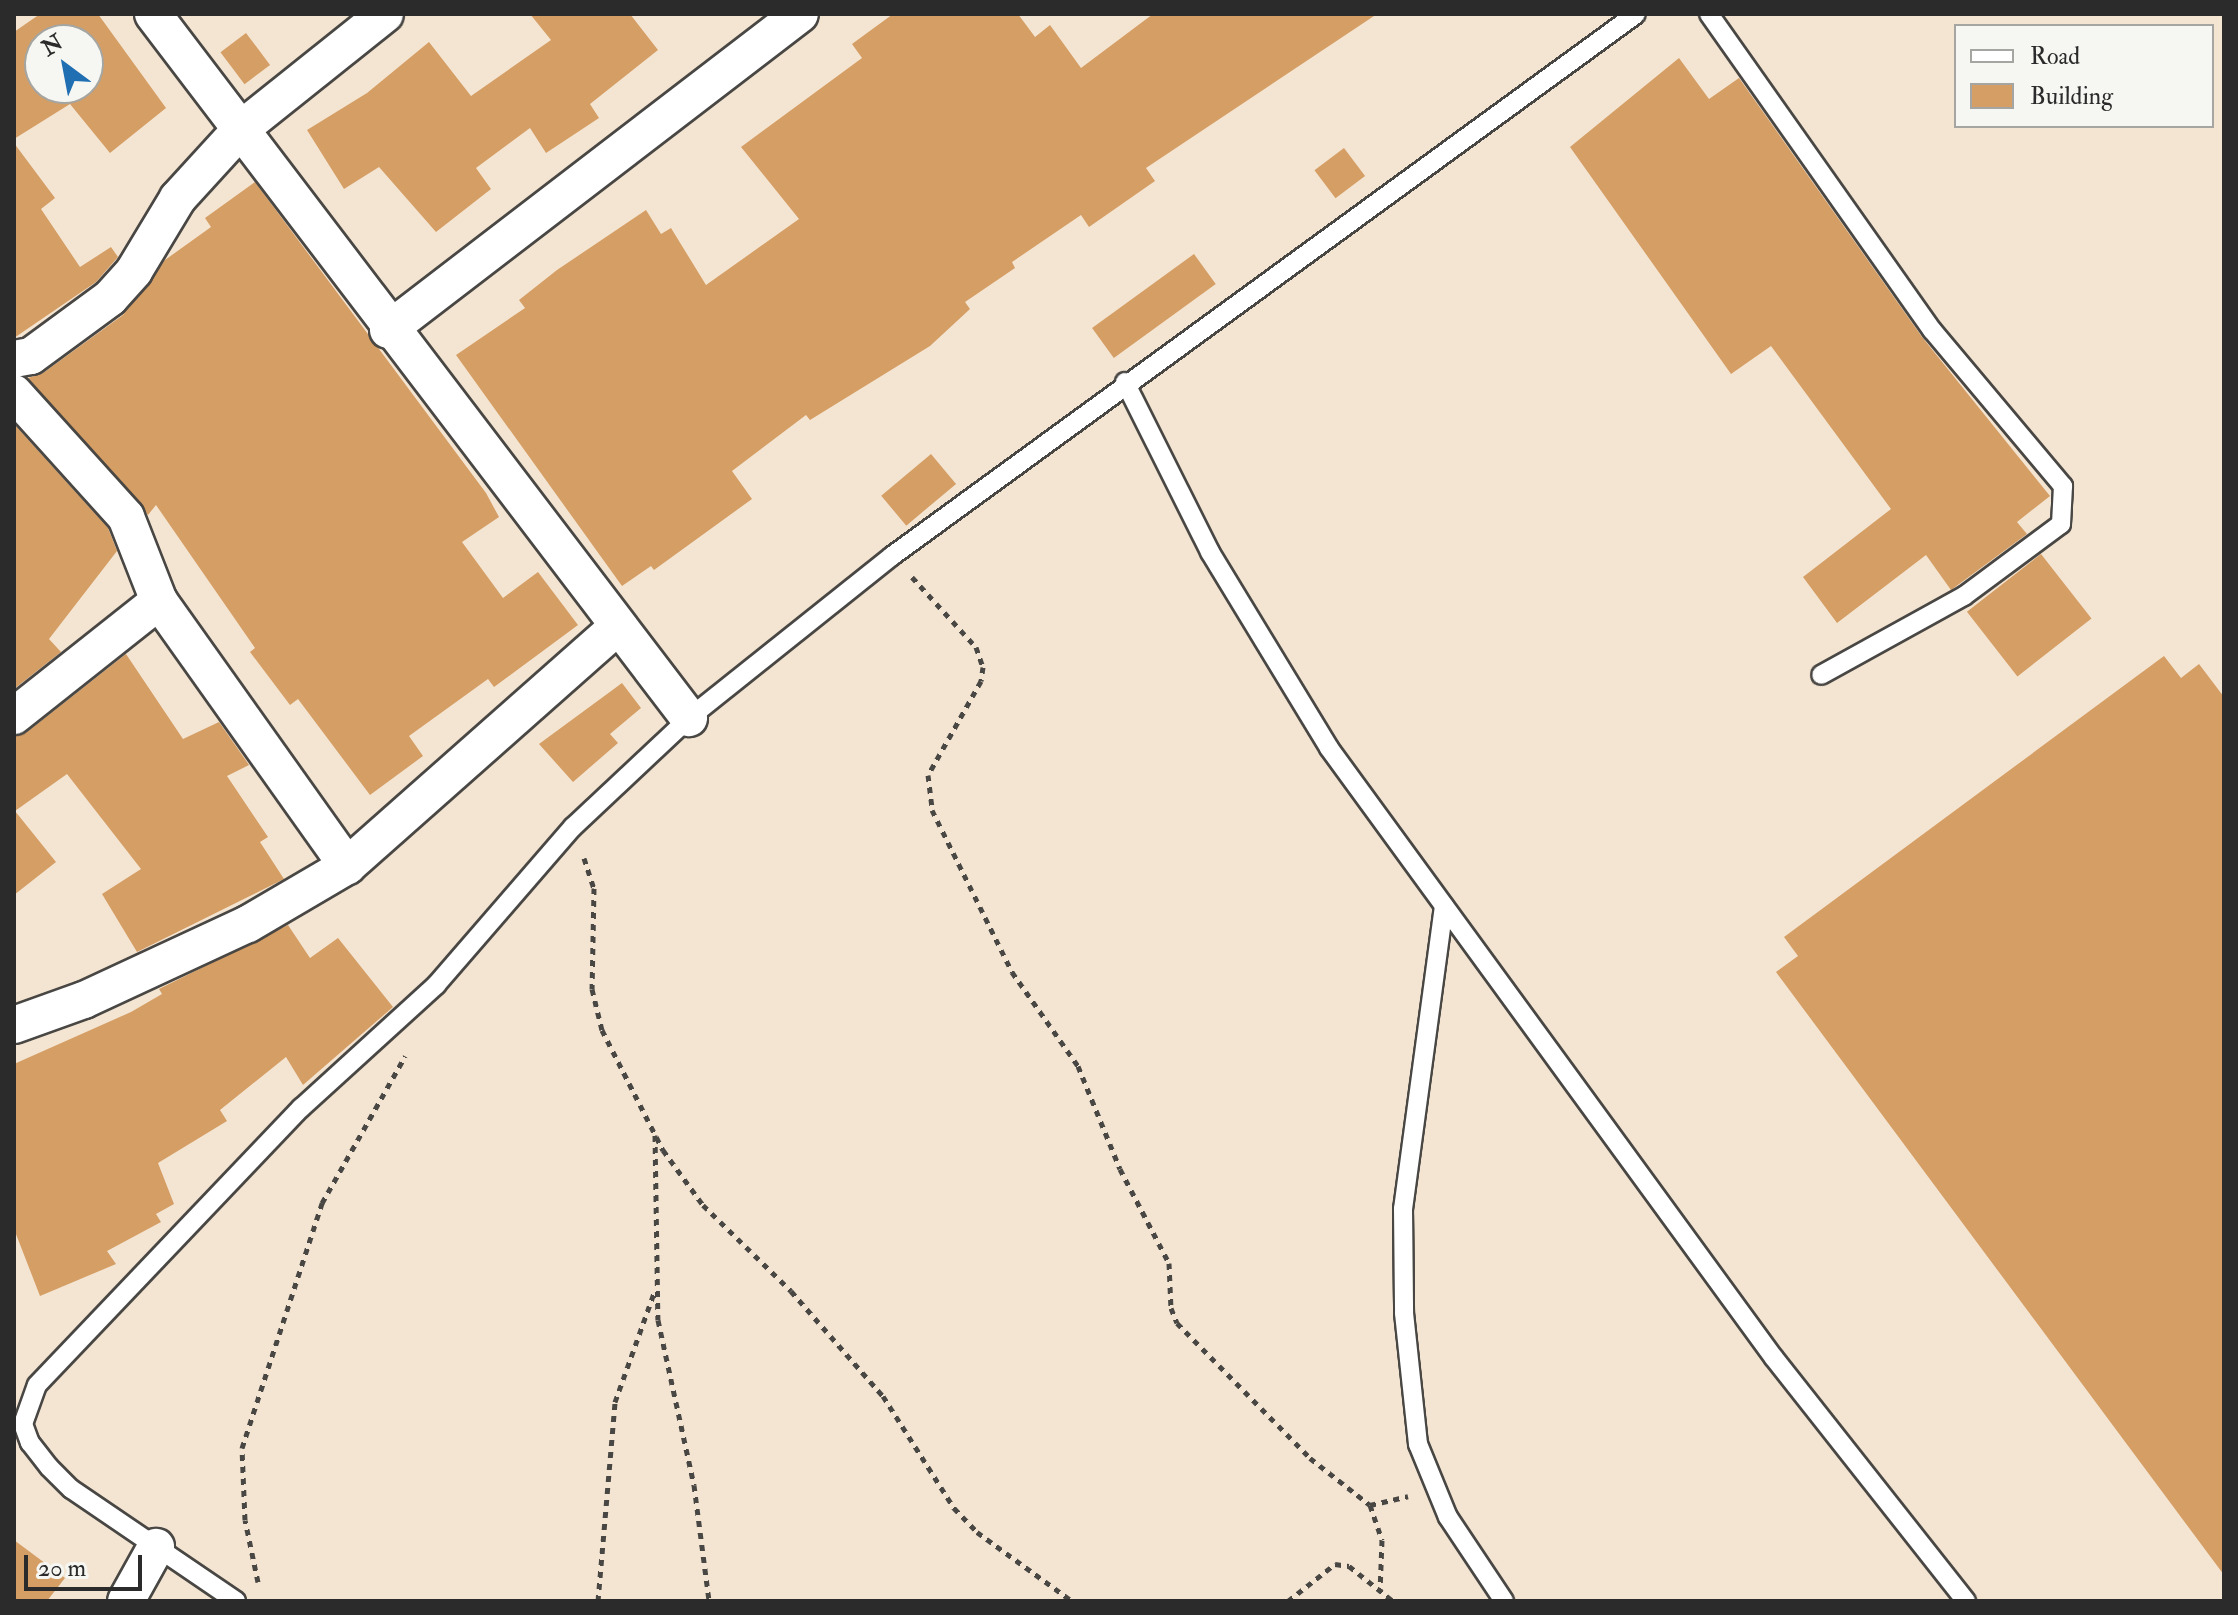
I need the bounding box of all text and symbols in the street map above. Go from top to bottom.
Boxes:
north arrow [24,24,104,104]
legend [1954,24,2214,128]
text: N [37,28,68,62]
text: Road [2030,41,2080,72]
text: Building [2030,81,2113,112]
scale bar [28,1539,146,1589]
text: 20 m [38,1553,86,1584]

